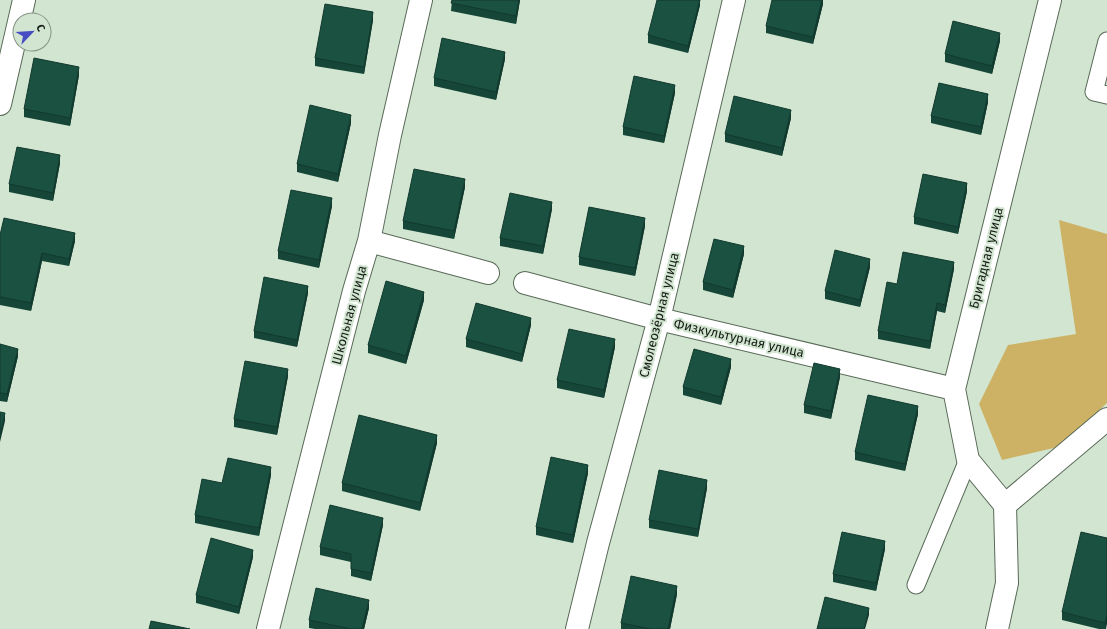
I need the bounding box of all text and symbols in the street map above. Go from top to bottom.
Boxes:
north arrow [12,12,52,52]
text: С [33,22,48,34]
street label: Бригадная улица [966,206,1006,310]
street label: Смолеозёрная улица [636,251,682,379]
street label: Школьная улица [329,264,369,366]
street label: Физкультурная улица [672,316,806,360]

